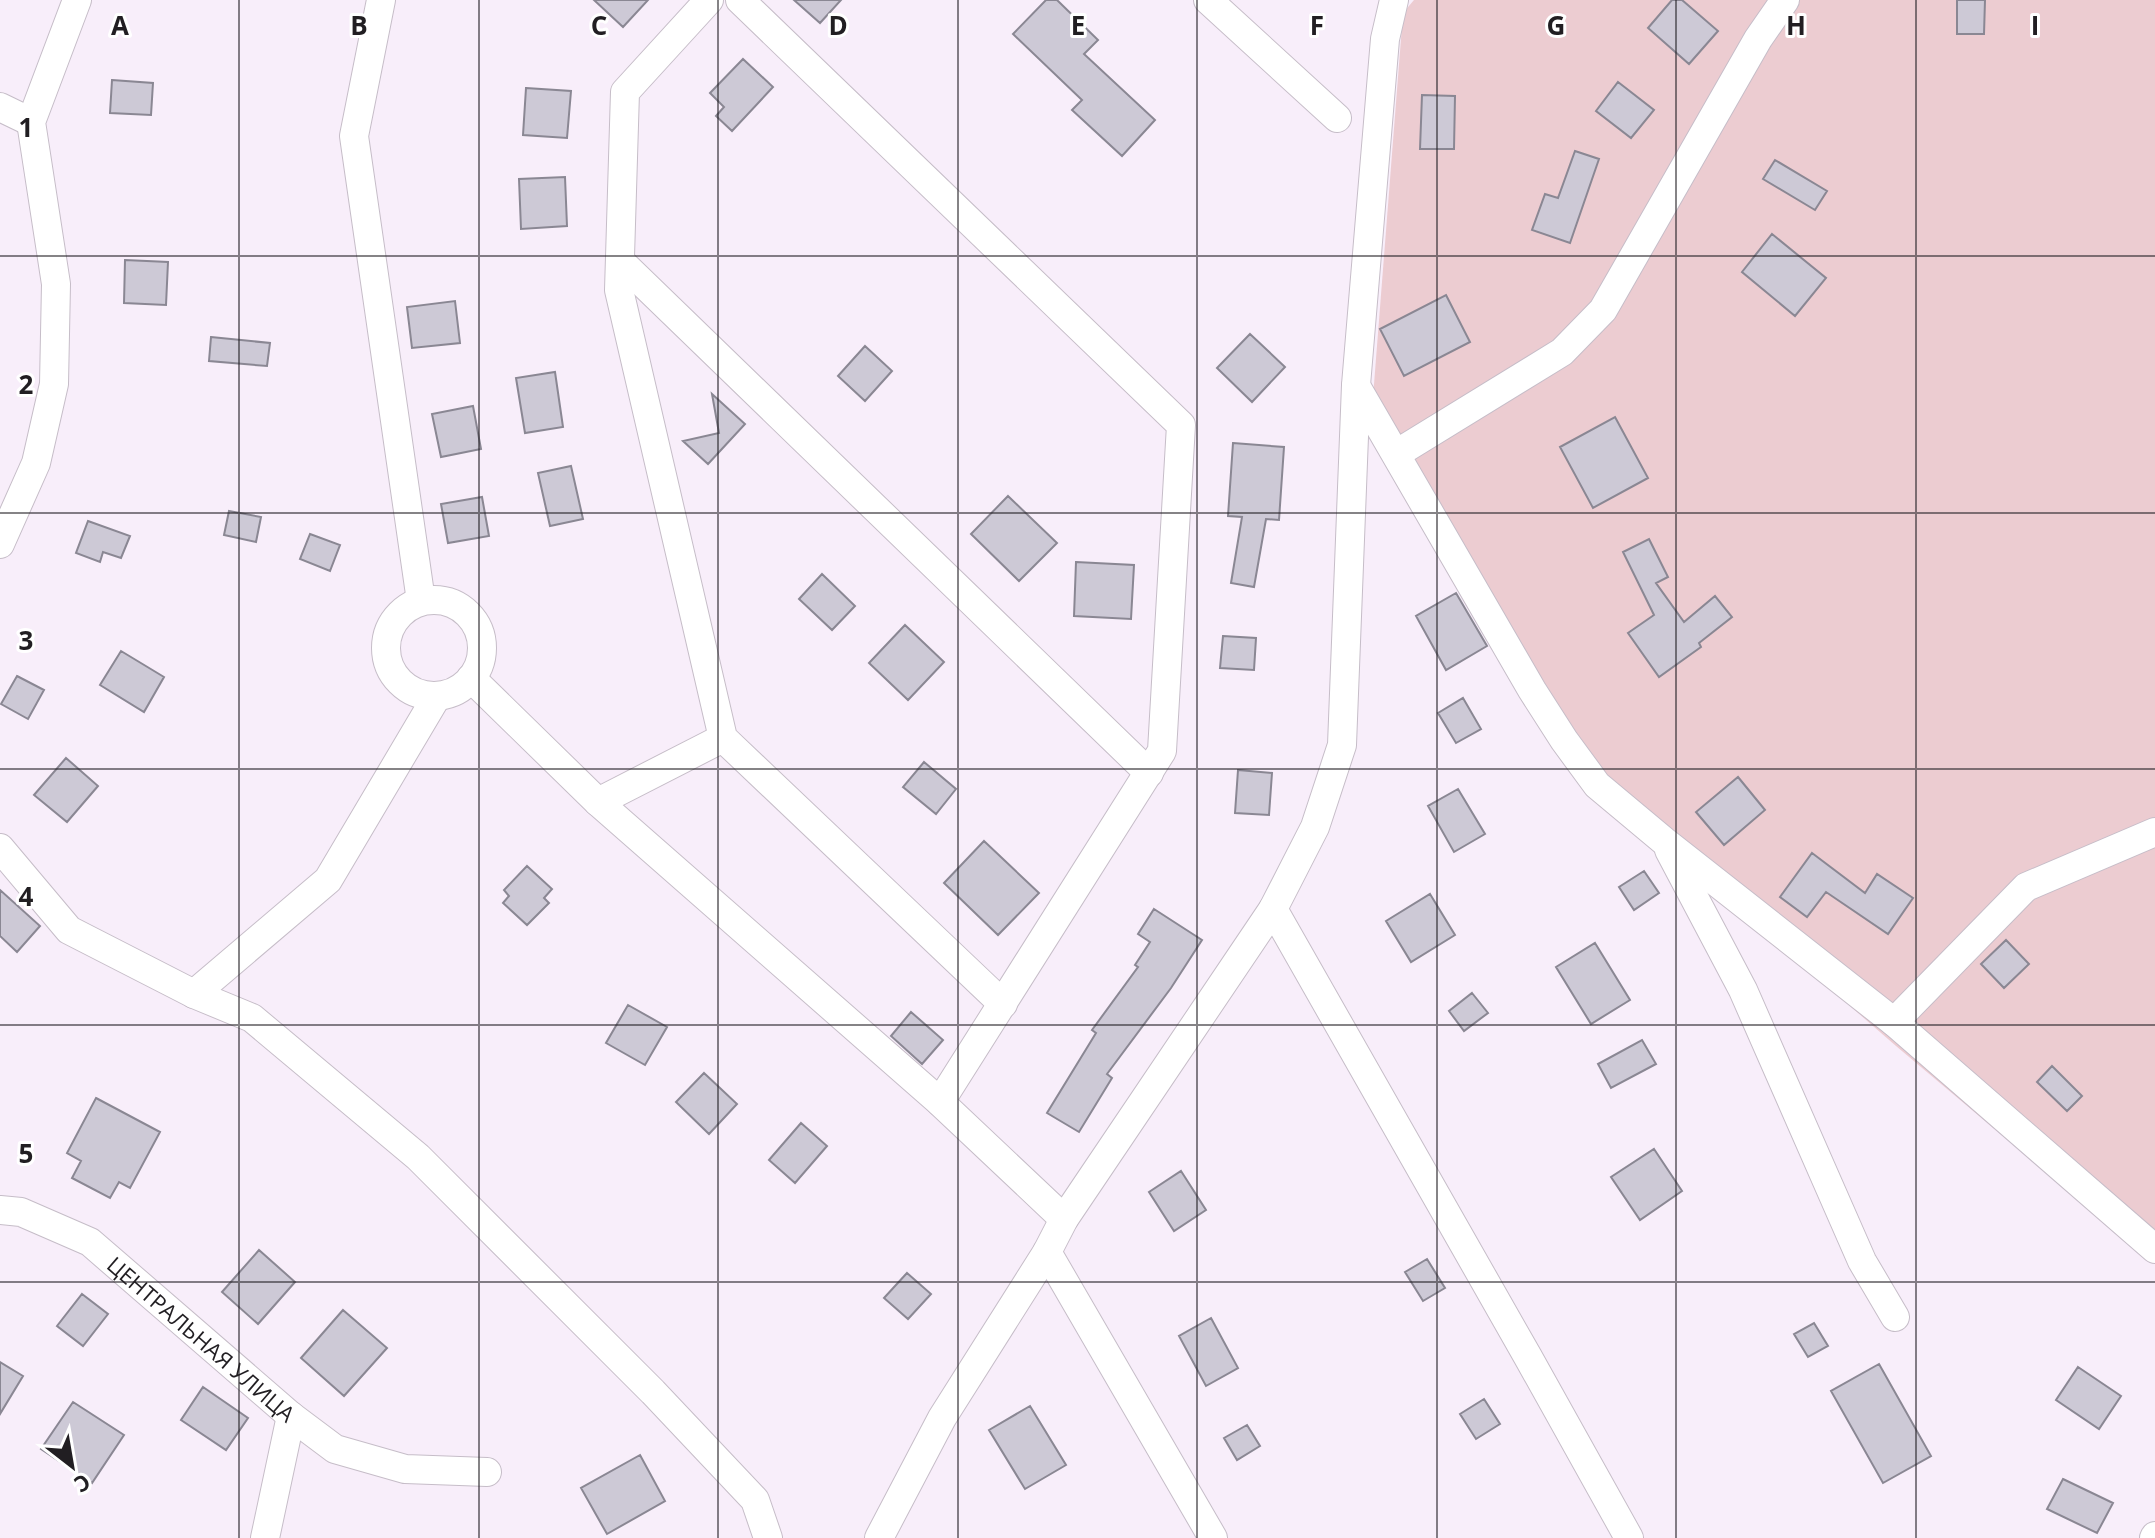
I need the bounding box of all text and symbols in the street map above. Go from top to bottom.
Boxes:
text: A [111,7,129,43]
text: B [350,7,368,43]
text: C [591,7,607,43]
text: D [828,7,848,43]
text: E [1071,7,1085,43]
text: F [1310,7,1324,43]
text: G [1547,7,1565,43]
text: H [1786,7,1806,43]
text: I [2031,7,2039,43]
text: 1 [19,109,33,145]
text: 2 [19,366,34,402]
text: 3 [19,622,33,658]
text: 4 [19,878,34,914]
text: 5 [19,1135,33,1171]
street label: ЦЕНТРАЛЬНАЯ УЛИЦА [101,1249,302,1428]
north arrow [32,1426,112,1506]
text: С [69,1468,97,1500]

